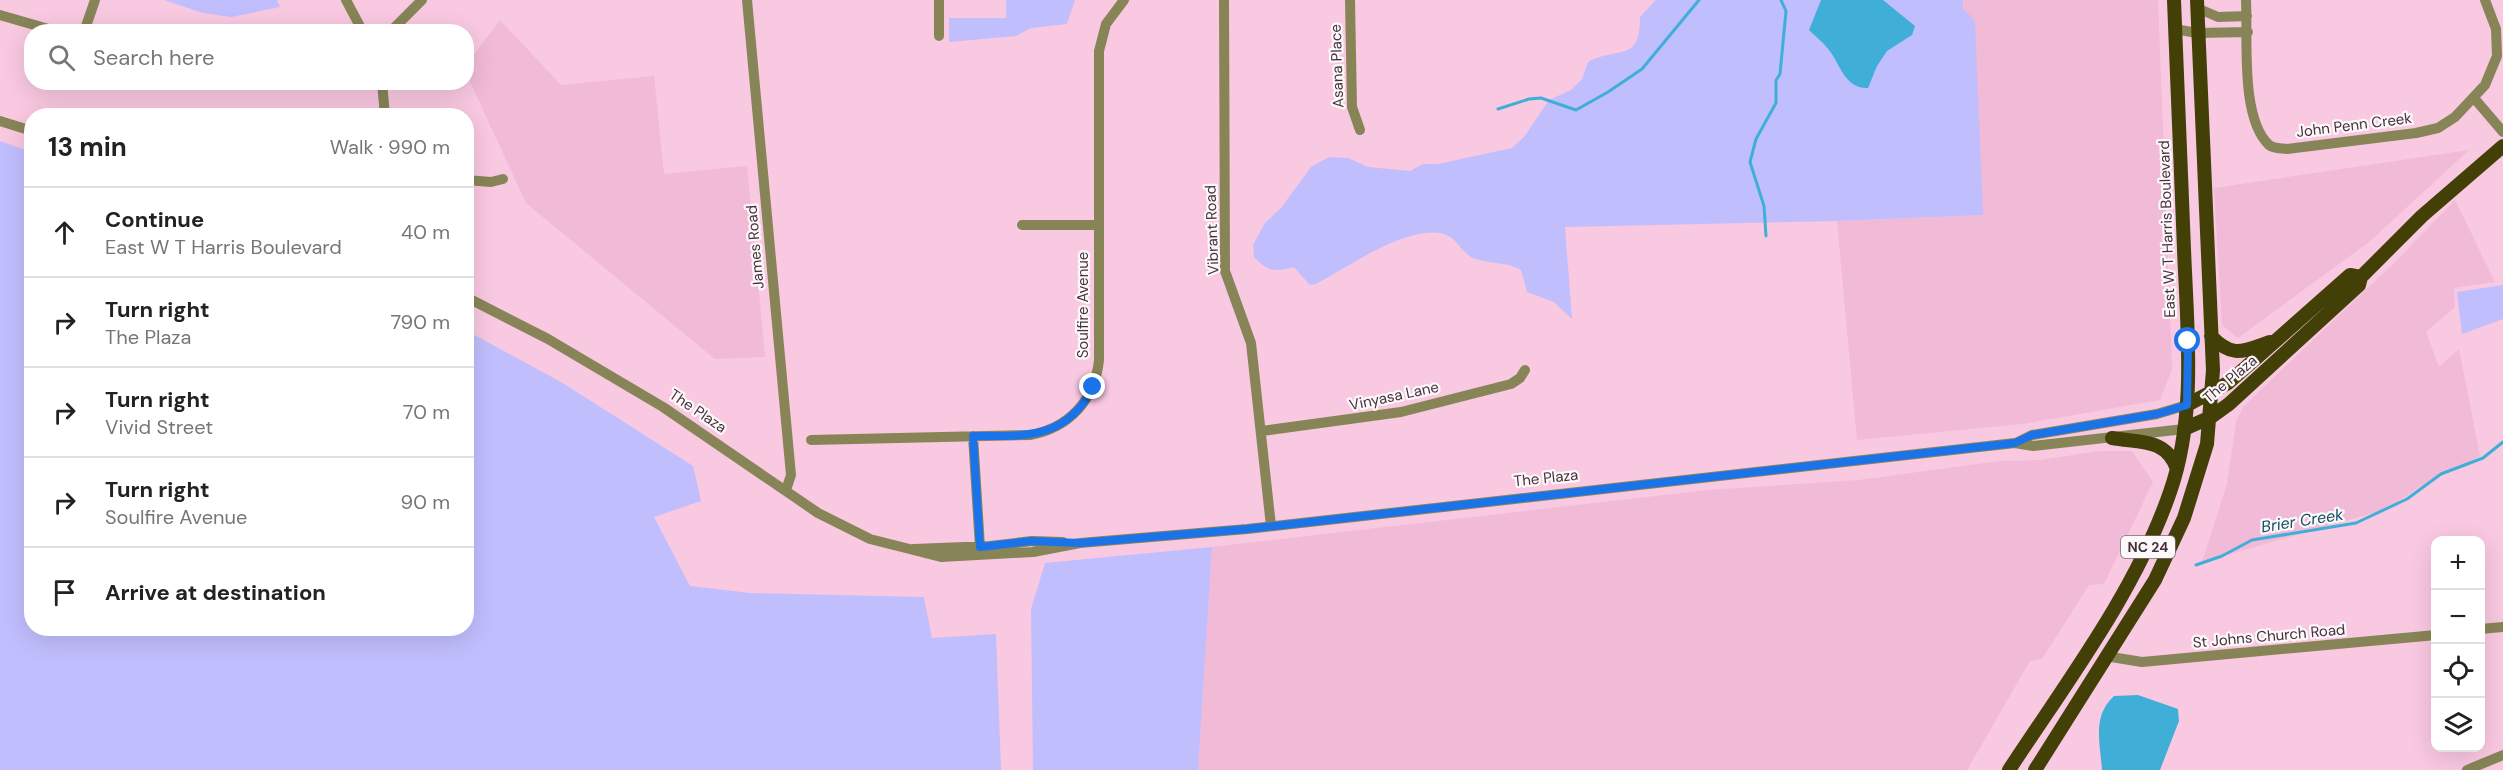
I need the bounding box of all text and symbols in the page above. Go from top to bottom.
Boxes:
search box [24,24,474,90]
street label: Asana Place [1326,24,1348,108]
icon: search [45,41,78,74]
text: Search here [93,43,214,72]
street label: John Penn Creek [2295,108,2413,142]
text: 13 min [48,130,127,164]
text: Walk · 990 m [330,134,450,160]
street label: East W T Harris Boulevard [2154,140,2180,318]
street label: Vibrant Road [1200,185,1224,275]
street label: James Road [741,204,769,290]
text: Continue [105,205,204,234]
icon: ahead [48,216,81,249]
text: 40 m [401,219,450,245]
text: East W T Harris Boulevard [105,234,342,260]
street label: Soulfire Avenue [1073,252,1093,358]
text: Turn right [105,295,210,324]
icon: right [48,306,81,339]
text: 790 m [390,309,450,335]
text: The Plaza [105,324,191,350]
route start [2174,327,2200,353]
street label: The Plaza [2199,351,2261,407]
route end [1079,373,1105,399]
street label: Vinyasa Lane [1347,377,1441,415]
text: Turn right [105,385,210,414]
street label: The Plaza [666,385,730,437]
icon: right [48,396,81,429]
text: 70 m [403,399,450,425]
text: Vivid Street [105,414,213,440]
street label: The Plaza [1513,465,1579,491]
text: Turn right [105,475,210,504]
icon: right [48,486,81,519]
text: 90 m [401,489,450,515]
text: Soulfire Avenue [105,504,247,530]
water label: Brier Creek [2260,504,2345,537]
road number: NC 24 [2121,536,2175,558]
map controls [2431,536,2485,752]
button: + [2431,536,2485,590]
icon: arrive [48,576,81,609]
text: Arrive at destination [105,578,326,607]
button: − [2431,590,2485,644]
street label: St Johns Church Road [2192,619,2346,653]
button: locate [2431,644,2485,698]
button: layers [2431,698,2485,752]

